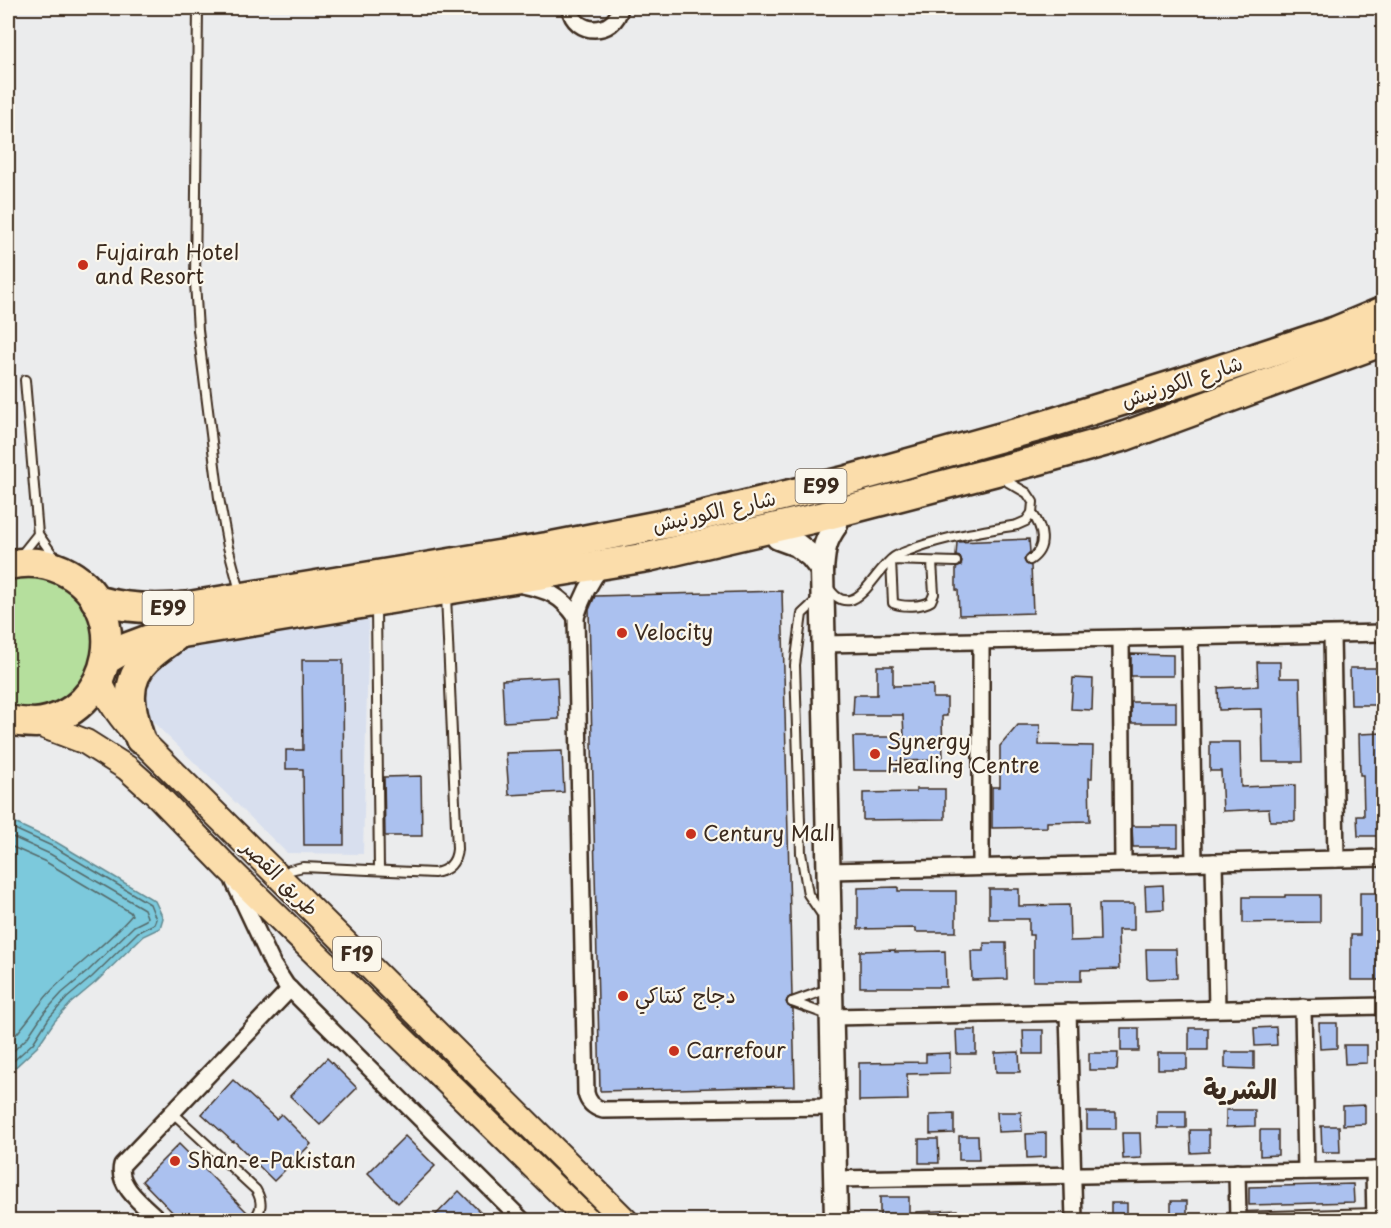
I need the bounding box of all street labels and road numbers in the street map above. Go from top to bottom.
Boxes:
street label: شارع الكورنيش [1116,345,1247,416]
road number: E99 [796,469,846,503]
street label: شارع الكورنيش [649,480,779,541]
road number: E99 [142,591,194,625]
street label: طريق القصر [234,829,327,923]
road number: F19 [333,937,381,971]

